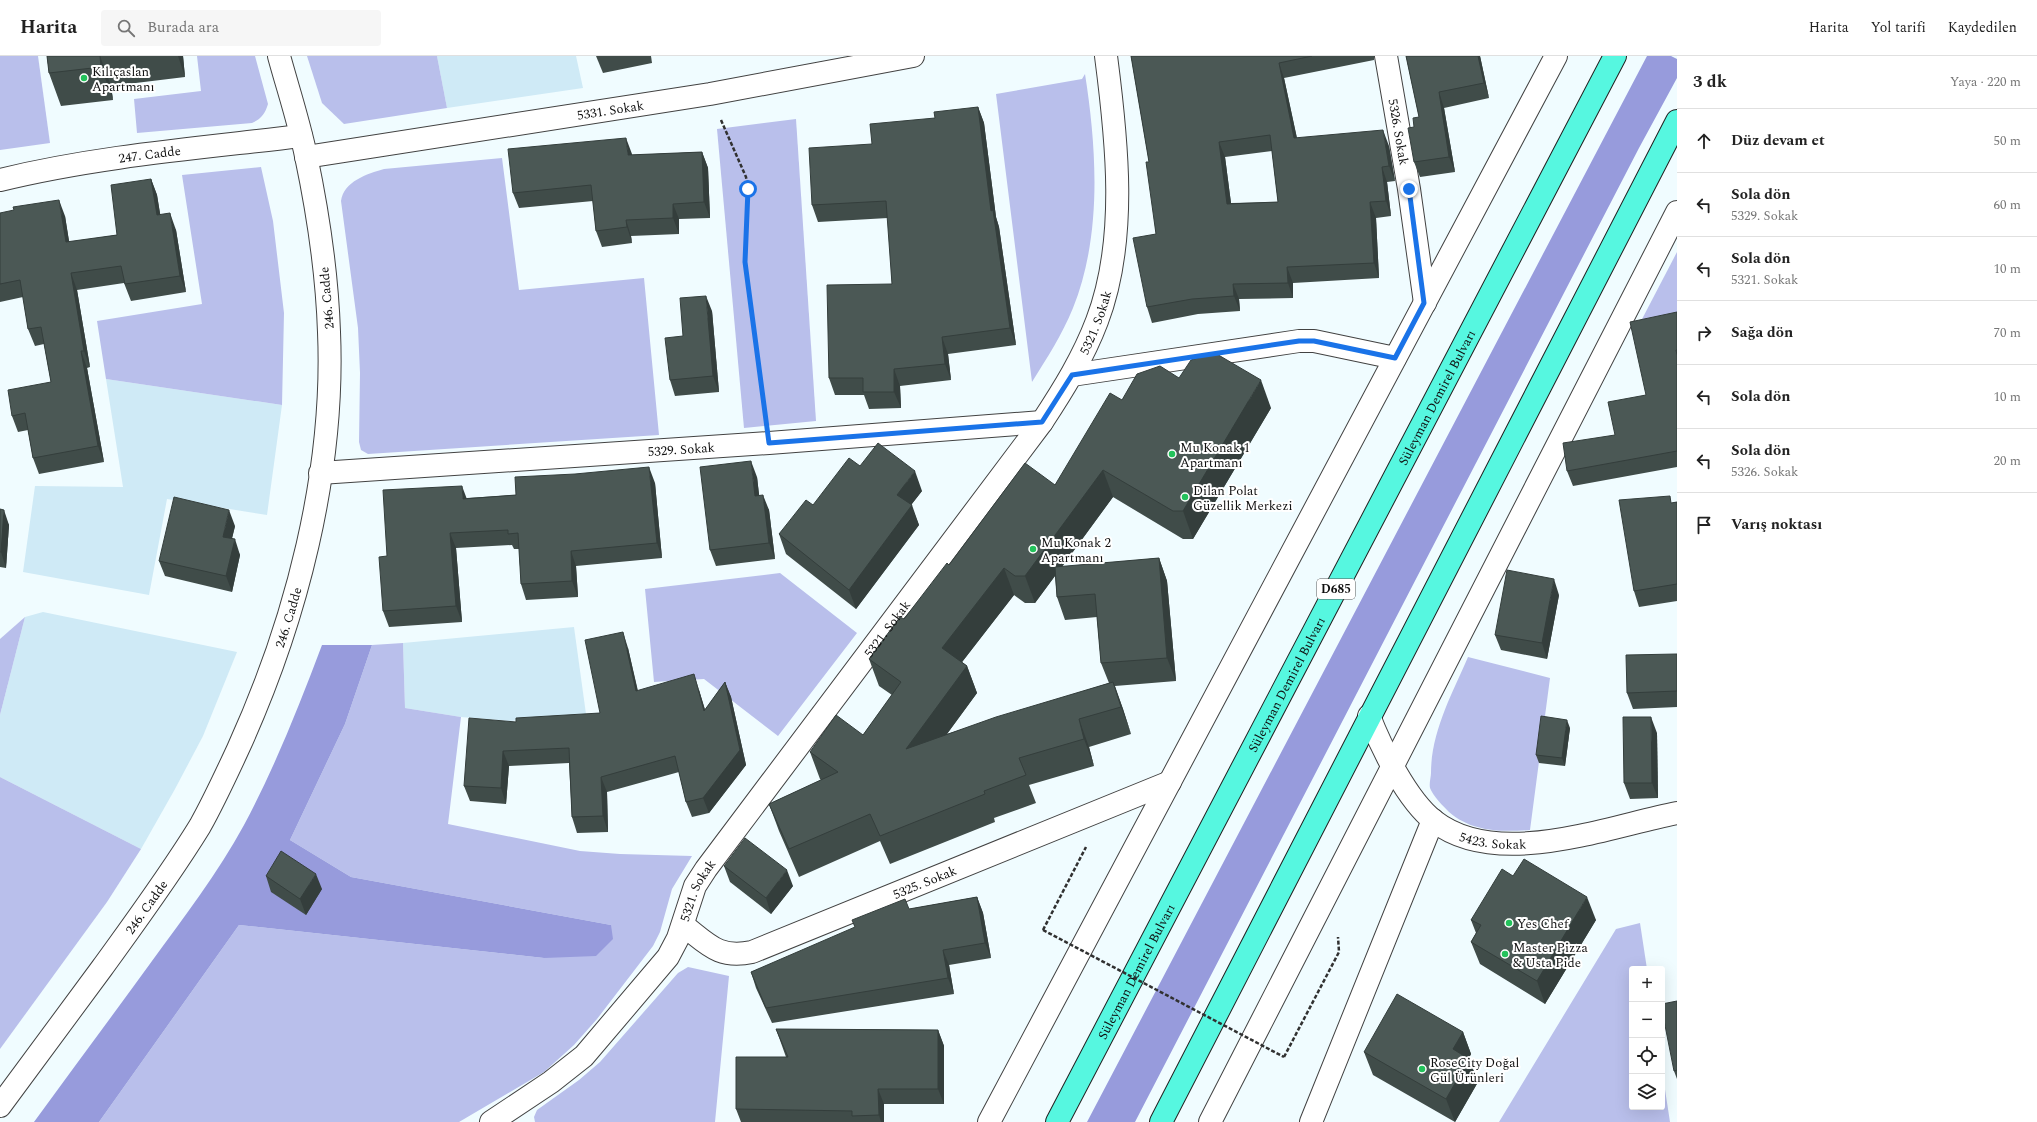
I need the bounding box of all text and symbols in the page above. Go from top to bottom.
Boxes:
search box [101,10,381,46]
text: Harita [20,13,77,42]
text: Burada ara [147,16,219,39]
icon: search [115,17,137,39]
text: Harita [1809,17,1849,38]
text: Yol tarifi [1871,17,1926,38]
text: Kaydedilen [1948,17,2017,38]
place label: Kılıçaslan Apartmanı [92,62,154,97]
text: 3 dk [1693,69,1727,95]
text: Yaya · 220 m [1950,72,2021,92]
marker: Kılıçaslan Apartmanı [79,73,89,83]
street label: 5331. Sokak [576,95,645,126]
street label: 5326. Sokak [1383,97,1414,167]
text: Düz devam et [1731,129,1825,152]
icon: ahead [1693,130,1715,152]
text: 50 m [1994,131,2021,151]
street label: 247. Cadde [117,141,182,169]
route start [739,180,757,198]
route end [1400,180,1418,198]
text: Sola dön [1731,183,1791,206]
icon: left [1693,194,1715,216]
text: 60 m [1994,195,2021,215]
text: 5329. Sokak [1731,206,1798,226]
text: Sola dön [1731,247,1791,270]
icon: left [1693,258,1715,280]
text: 10 m [1994,259,2021,279]
street label: 246. Cadde [314,266,340,330]
text: 5321. Sokak [1731,270,1798,290]
street label: 5321. Sokak [1075,288,1117,358]
text: Sağa dön [1731,321,1793,344]
icon: right [1693,322,1715,344]
text: 70 m [1994,323,2021,343]
street label: Süleyman Demirel Bulvarı [1393,326,1481,469]
text: Sola dön [1731,385,1791,408]
icon: left [1693,386,1715,408]
text: 10 m [1994,387,2021,407]
street label: 5329. Sokak [647,438,716,462]
place label: Mu Konak 1 Apartmanı [1180,438,1250,473]
text: Sola dön [1731,439,1791,462]
marker: Mu Konak 1 Apartmanı [1167,449,1177,459]
icon: left [1693,450,1715,472]
text: 20 m [1994,451,2021,471]
text: 5326. Sokak [1731,462,1798,482]
place label: Dilan Polat Güzellik Merkezi [1193,481,1292,516]
marker: Dilan Polat Güzellik Merkezi [1180,492,1190,502]
text: Varış noktası [1731,513,1822,536]
icon: arrive [1693,514,1715,536]
place label: Mu Konak 2 Apartmanı [1041,533,1111,568]
marker: Mu Konak 2 Apartmanı [1028,544,1038,554]
road number: D685 [1317,579,1355,599]
street label: 246. Cadde [270,585,308,651]
street label: 5321. Sokak [859,596,916,662]
street label: Süleyman Demirel Bulvarı [1243,613,1331,756]
street label: 5423. Sokak [1456,827,1527,855]
street label: 5321. Sokak [675,855,721,924]
street label: 5325. Sokak [890,861,960,905]
street label: 246. Cadde [121,876,173,939]
street label: Süleyman Demirel Bulvarı [1093,901,1180,1043]
place label: Yes Chef [1517,914,1570,934]
marker: Yes Chef [1504,918,1514,928]
place label: Master Pizza & Usta Pide [1513,938,1589,973]
marker: Master Pizza & Usta Pide [1500,949,1510,959]
map controls [1629,966,1665,1110]
button: + [1629,966,1665,1002]
button: − [1629,1002,1665,1038]
button: locate [1629,1038,1665,1074]
place label: RoseCity Doğal Gül Ürünleri [1430,1053,1519,1088]
marker: RoseCity Doğal Gül Ürünleri [1417,1064,1427,1074]
button: layers [1629,1074,1665,1110]

